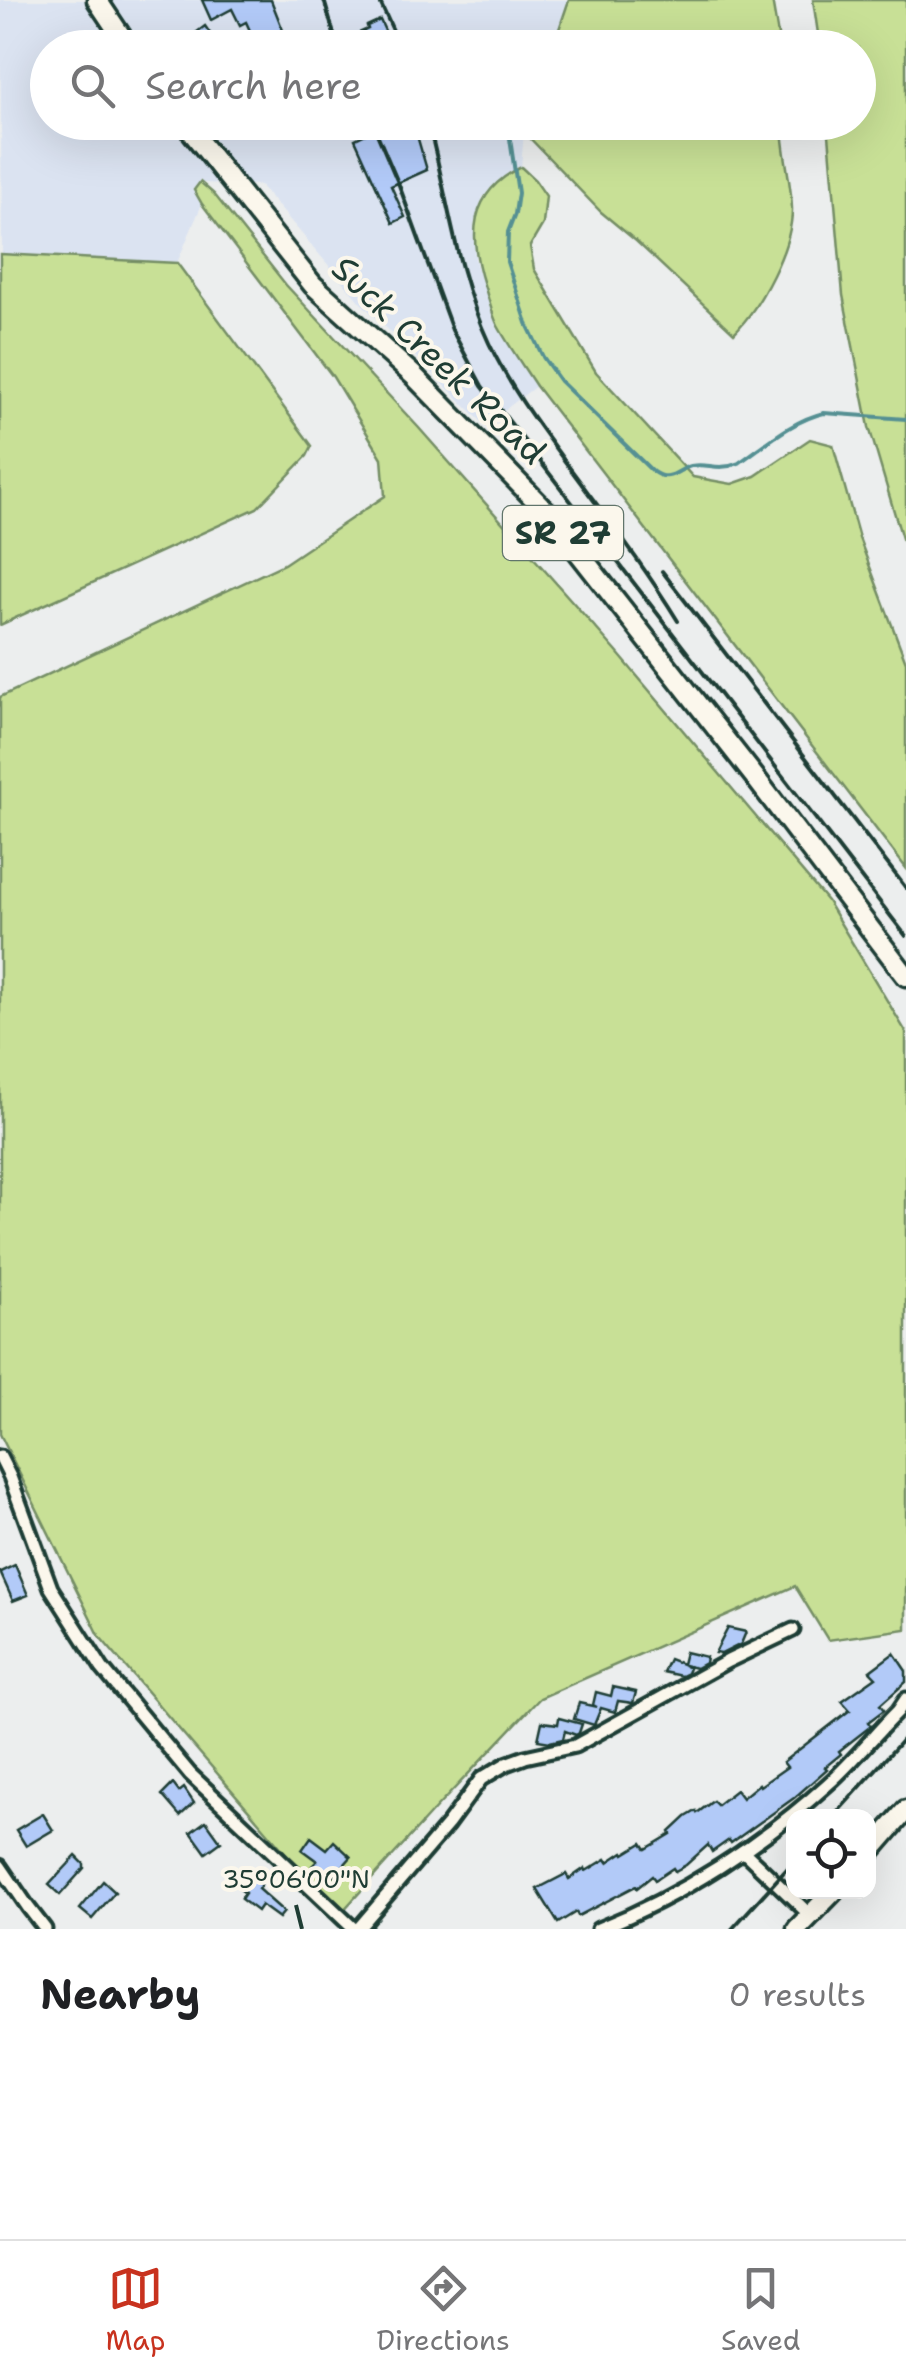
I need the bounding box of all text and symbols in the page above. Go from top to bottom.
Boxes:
search box [30,30,876,140]
icon: search [65,58,120,113]
text: Search here [145,60,362,111]
street label: Suck Creek Road [322,245,557,474]
road number: SR 27 [503,506,623,560]
map controls [786,1809,876,1899]
button: locate [786,1809,876,1899]
text: 35°06'00"N [222,1862,370,1896]
text: Nearby [40,1966,200,2022]
text: 0 results [729,1973,866,2016]
tab: Map [106,2261,165,2359]
tab: Directions [376,2261,510,2359]
tab: Saved [721,2261,800,2359]

